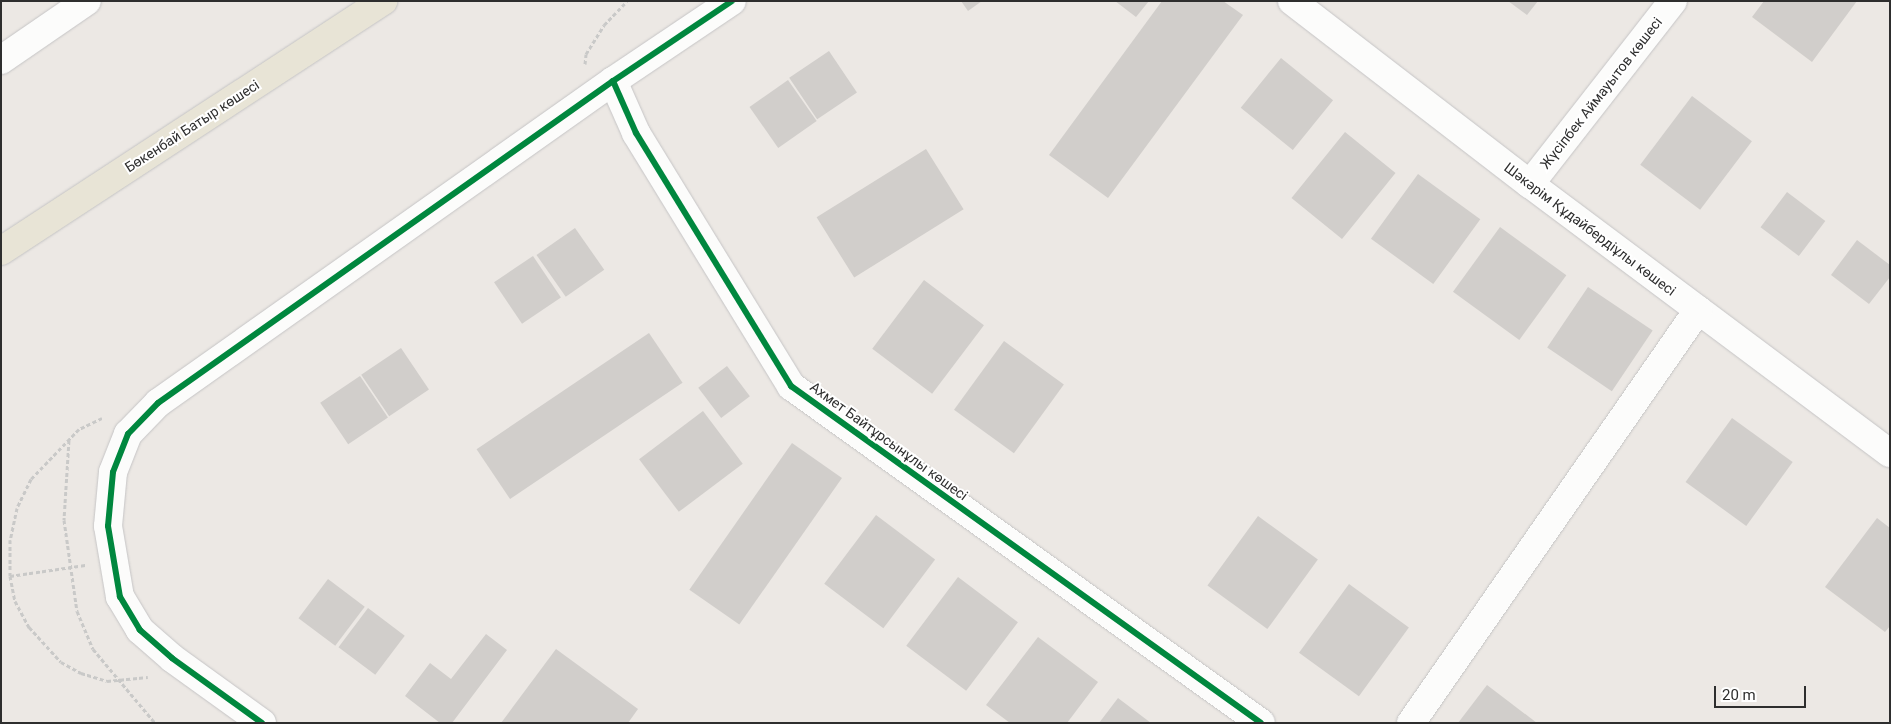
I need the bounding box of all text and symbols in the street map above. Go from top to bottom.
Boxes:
street label: Жүсіпбек Аймауытов көшесі [1537,14,1665,172]
street label: Бөкенбай Батыр көшесі [122,76,262,176]
street label: Шәкәрім Құдайбердіұлы көшесі [1501,159,1679,299]
street label: Ахмет Байтұрсынұлы көшесі [807,378,971,504]
scale bar [1716,676,1808,708]
text: 20 m [1722,686,1756,704]

